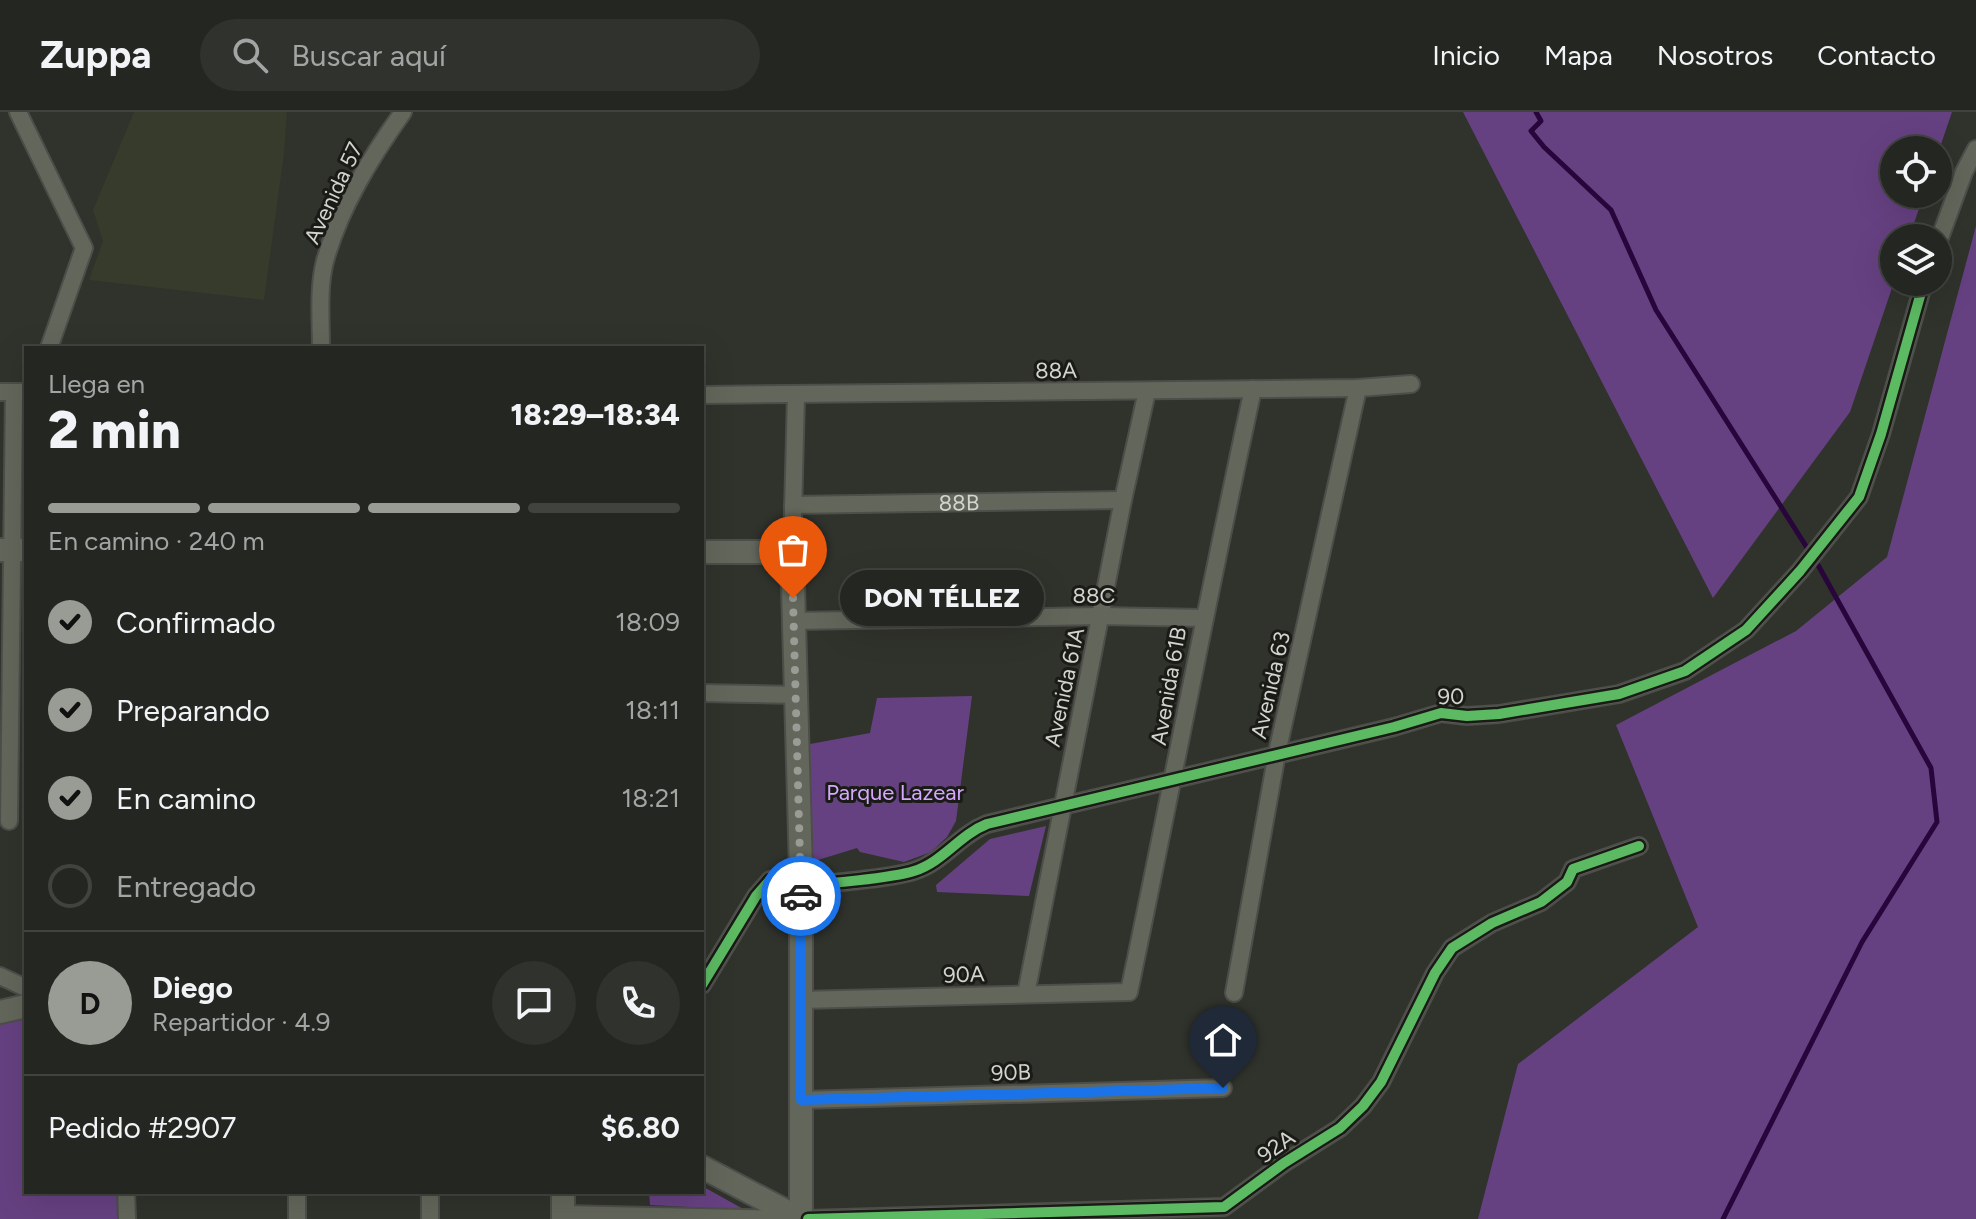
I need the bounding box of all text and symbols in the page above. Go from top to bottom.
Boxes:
search box [200,19,760,91]
text: Zuppa [40,32,152,78]
icon: search [228,33,272,77]
text: Buscar aquí [292,37,446,74]
text: Inicio [1432,38,1500,72]
text: Mapa [1544,38,1613,72]
text: Nosotros [1657,38,1773,72]
text: Contacto [1817,38,1936,72]
map controls [1880,136,1952,296]
button: locate [1880,136,1952,208]
street label: Avenida 57 [298,138,369,248]
button: layers [1880,224,1952,296]
street label: 88A [1035,357,1077,384]
text: Llega en [48,368,145,400]
text: 18:29–18:34 [511,396,680,433]
text: 2 min [48,399,181,461]
street label: 88B [939,489,979,517]
pin [759,516,827,598]
text: En camino · 240 m [48,525,265,557]
icon: bag [771,528,815,572]
callout: DON TÉLLEZ [841,570,1045,626]
text: DON TÉLLEZ [864,582,1020,614]
street label: 88C [1073,582,1116,609]
icon: check [48,600,92,644]
text: Confirmado [116,604,276,641]
text: 18:09 [615,606,680,638]
street label: Avenida 61A [1039,625,1090,749]
street label: Avenida 61B [1145,625,1192,747]
street label: Avenida 63 [1245,629,1296,741]
street label: 90 [1437,683,1465,710]
icon: check [48,688,92,732]
text: Preparando [116,692,270,729]
text: 18:11 [625,694,680,726]
icon: check [48,776,92,820]
park label: Parque Lazear [826,779,964,806]
text: En camino [116,780,256,817]
text: 18:21 [621,782,680,814]
courier [761,856,841,936]
text: Entregado [116,868,256,905]
icon: car [779,874,823,918]
street label: 90A [943,960,985,989]
button: chat [492,961,576,1045]
button: phone [596,961,680,1045]
text: Diego [152,969,233,1006]
text: D [80,985,101,1022]
text: Repartidor · 4.9 [152,1006,331,1038]
pin [1189,1006,1257,1088]
icon: home [1201,1018,1245,1062]
street label: 90B [991,1058,1031,1087]
text: Pedido #2907 [48,1109,236,1146]
text: $6.80 [601,1109,680,1146]
street label: 92A [1252,1124,1300,1169]

